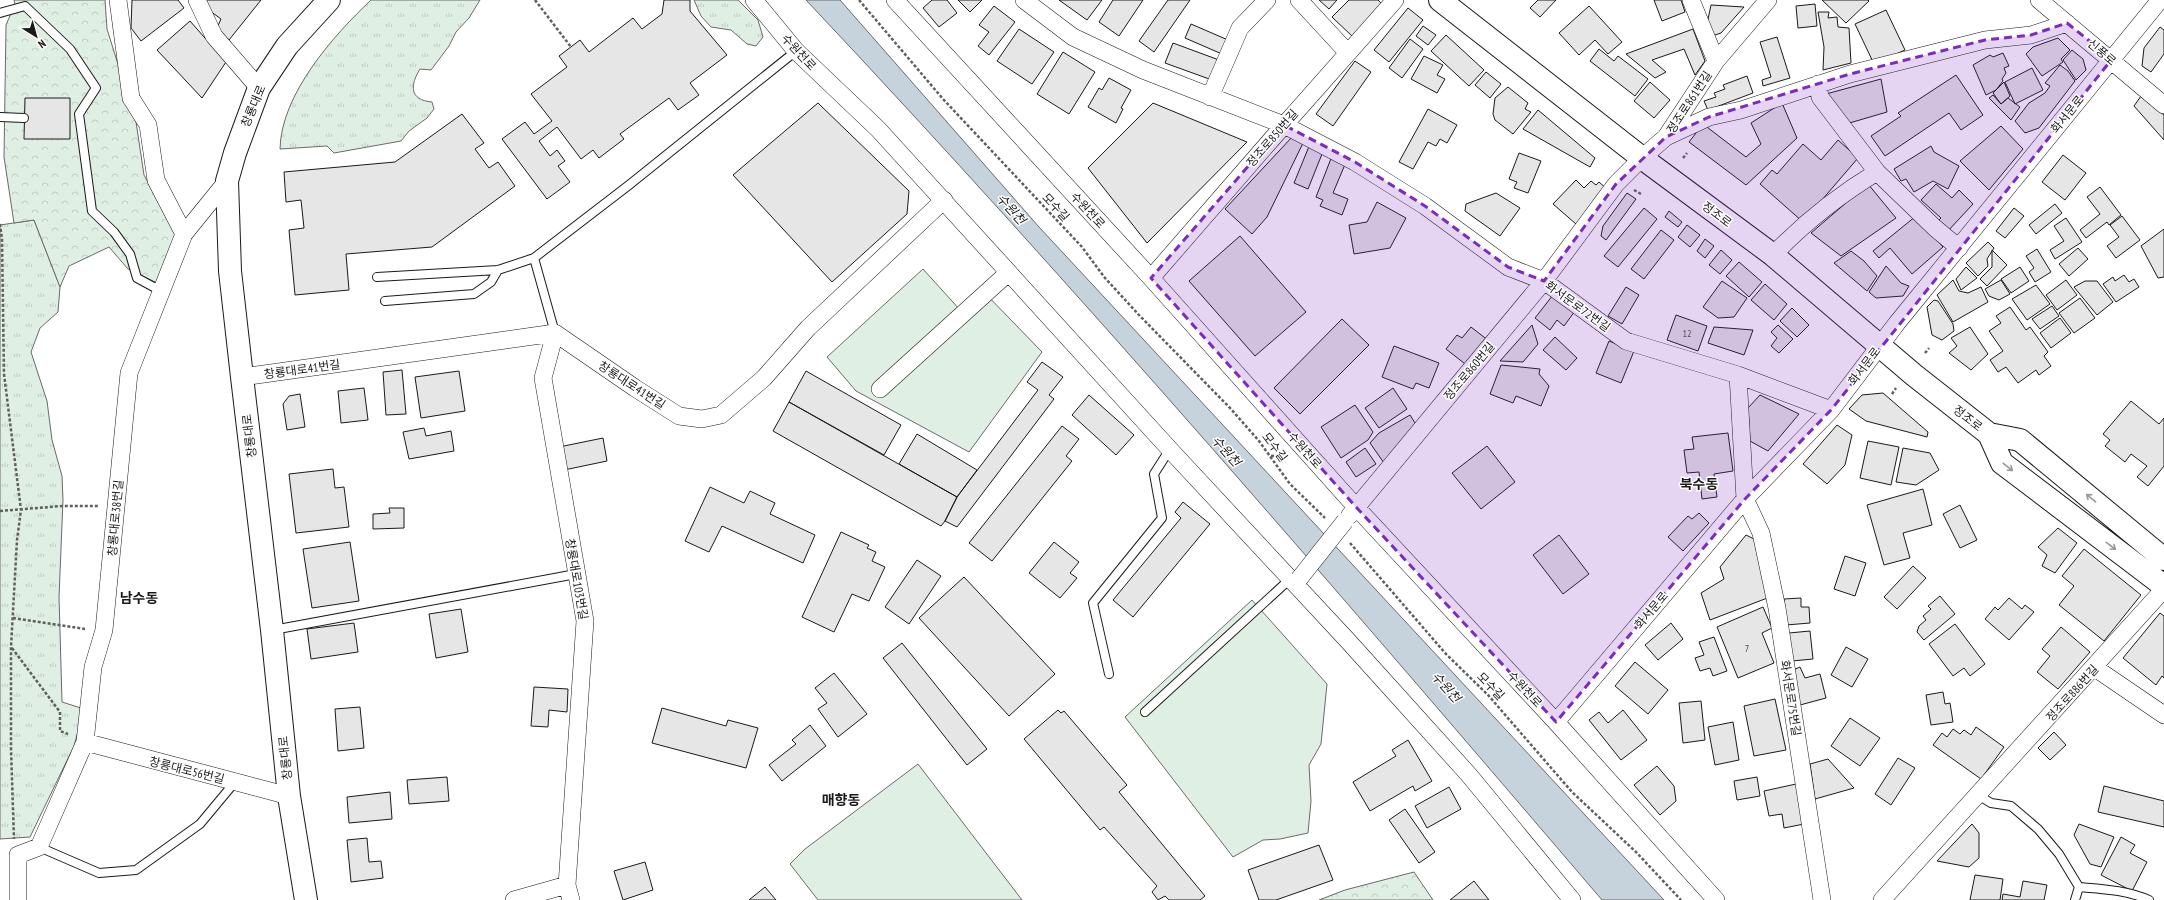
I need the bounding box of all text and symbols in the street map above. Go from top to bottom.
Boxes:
north arrow [16,16,56,56]
street label: 수원천로 [778,31,820,73]
street label: 신풍로 [2084,36,2120,68]
text: N [35,37,49,51]
street label: 정조로861번길 [1663,68,1715,136]
street label: 창룡대로 [237,83,269,129]
street label: 화서문로 [2047,92,2087,136]
street label: 정조로850번길 [1243,106,1301,170]
street label: 수원천로 [1067,189,1109,231]
water label: 수원천 [993,190,1030,229]
street label: 모수길 [1039,190,1073,224]
street label: 정조로 [1699,198,1735,230]
street label: 화서문로72번길 [1542,277,1614,335]
house number: 12 [1683,327,1692,340]
street label: 정조로860번길 [1440,339,1498,403]
street label: 화서문로 [1845,344,1883,388]
street label: 창룡대로41번길 [263,356,341,382]
street label: 창룡대로41번길 [596,358,668,412]
street label: 정조로 [1950,402,1986,434]
street label: 창룡대로 [239,413,259,459]
street label: 모수길 [1259,429,1291,465]
street label: 수원천로 [1285,429,1325,471]
water label: 수원천 [1208,432,1245,471]
one-way arrow [2002,463,2013,472]
district label: 북수동 [1680,475,1718,493]
street label: 창룡대로38번길 [104,479,126,557]
one-way arrow [2085,494,2096,503]
street label: 창룡대로103번길 [562,537,592,621]
one-way arrow [2106,542,2117,550]
street label: 화서문로 [1631,588,1671,632]
district label: 남수동 [120,589,158,607]
house number: 7 [1745,642,1749,655]
street label: 화서문로75번길 [1778,659,1804,737]
street label: 정조로886번길 [2043,661,2101,725]
water label: 수원천 [1428,668,1465,707]
street label: 수원천로 [1504,668,1546,710]
street label: 모수길 [1474,669,1508,703]
street label: 창룡대로 [275,735,295,781]
street label: 창룡대로56번길 [148,753,226,787]
district label: 매향동 [822,791,860,809]

